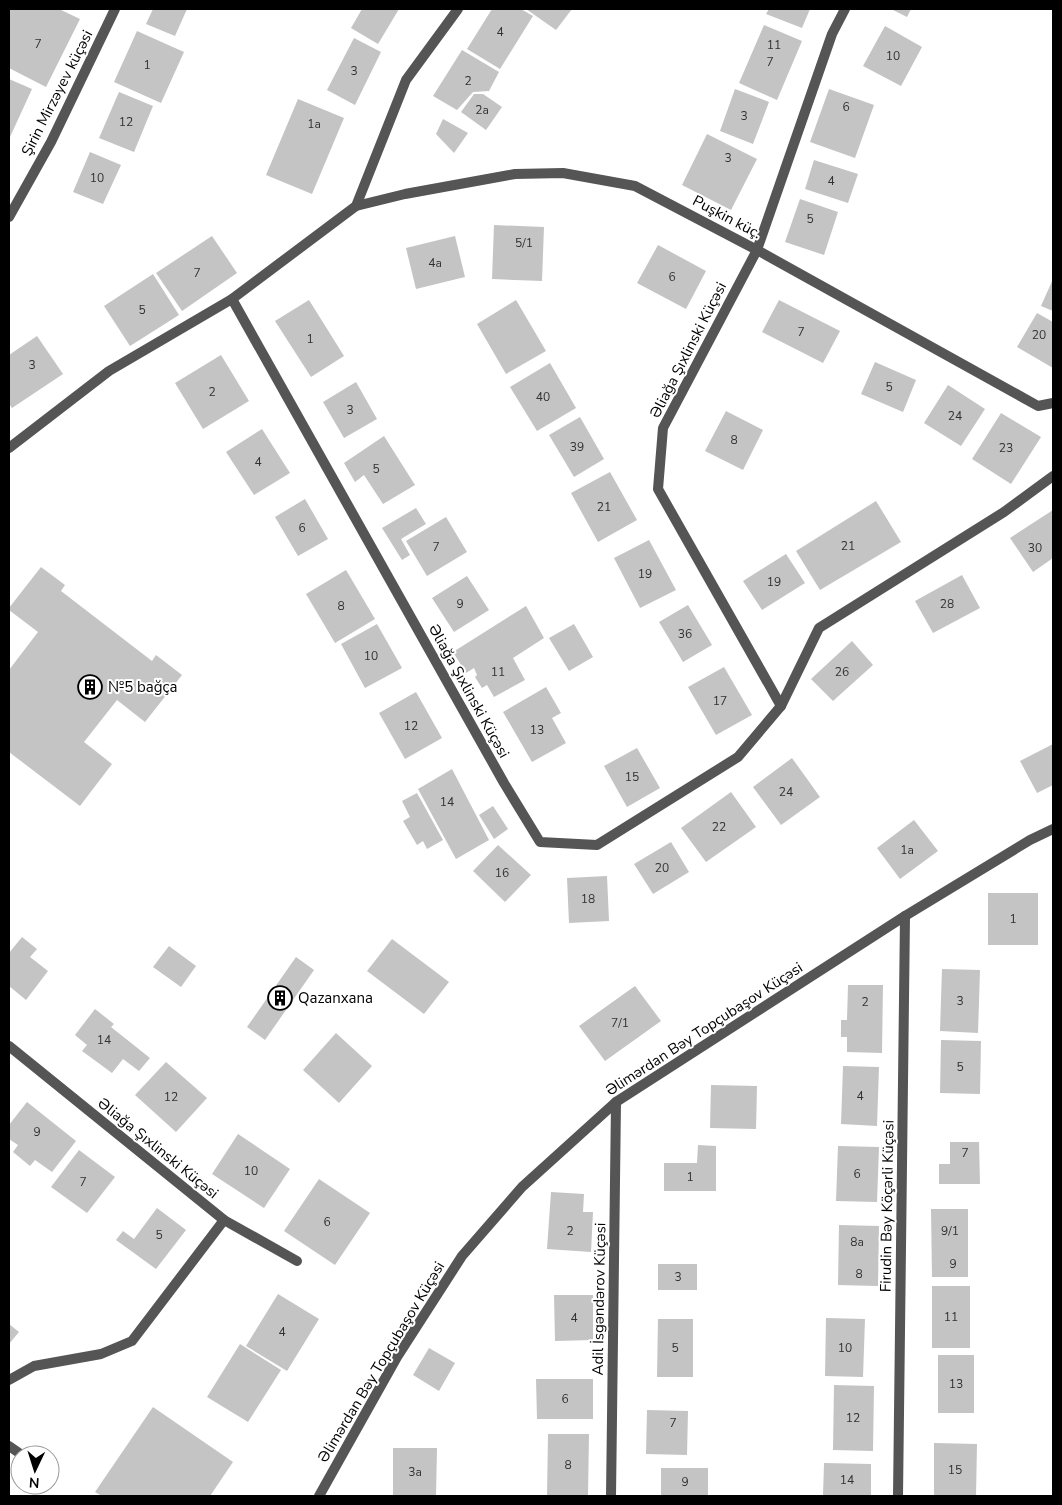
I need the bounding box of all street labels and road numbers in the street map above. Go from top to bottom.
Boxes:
street label: Şirin Mirzəyev küçəsi [17,27,97,159]
street label: Puşkin küç. [689,191,765,243]
street label: Əliağa Şıxlinski Küçəsi [645,279,731,421]
street label: Əliağa Şıxlinski Küçəsi [424,620,514,762]
street label: Əlimərdan Bəy Topçubaşov Küçəsi [602,958,806,1100]
street label: Əliağa Şıxlinski Küçəsi [93,1093,223,1203]
street label: Firudin Bəy Köçərli Küçəsi [875,1120,899,1292]
street label: Adil İsgəndərov Küçəsi [588,1223,610,1375]
street label: Əlimərdan Bəy Topçubaşov Küçəsi [313,1258,449,1466]

